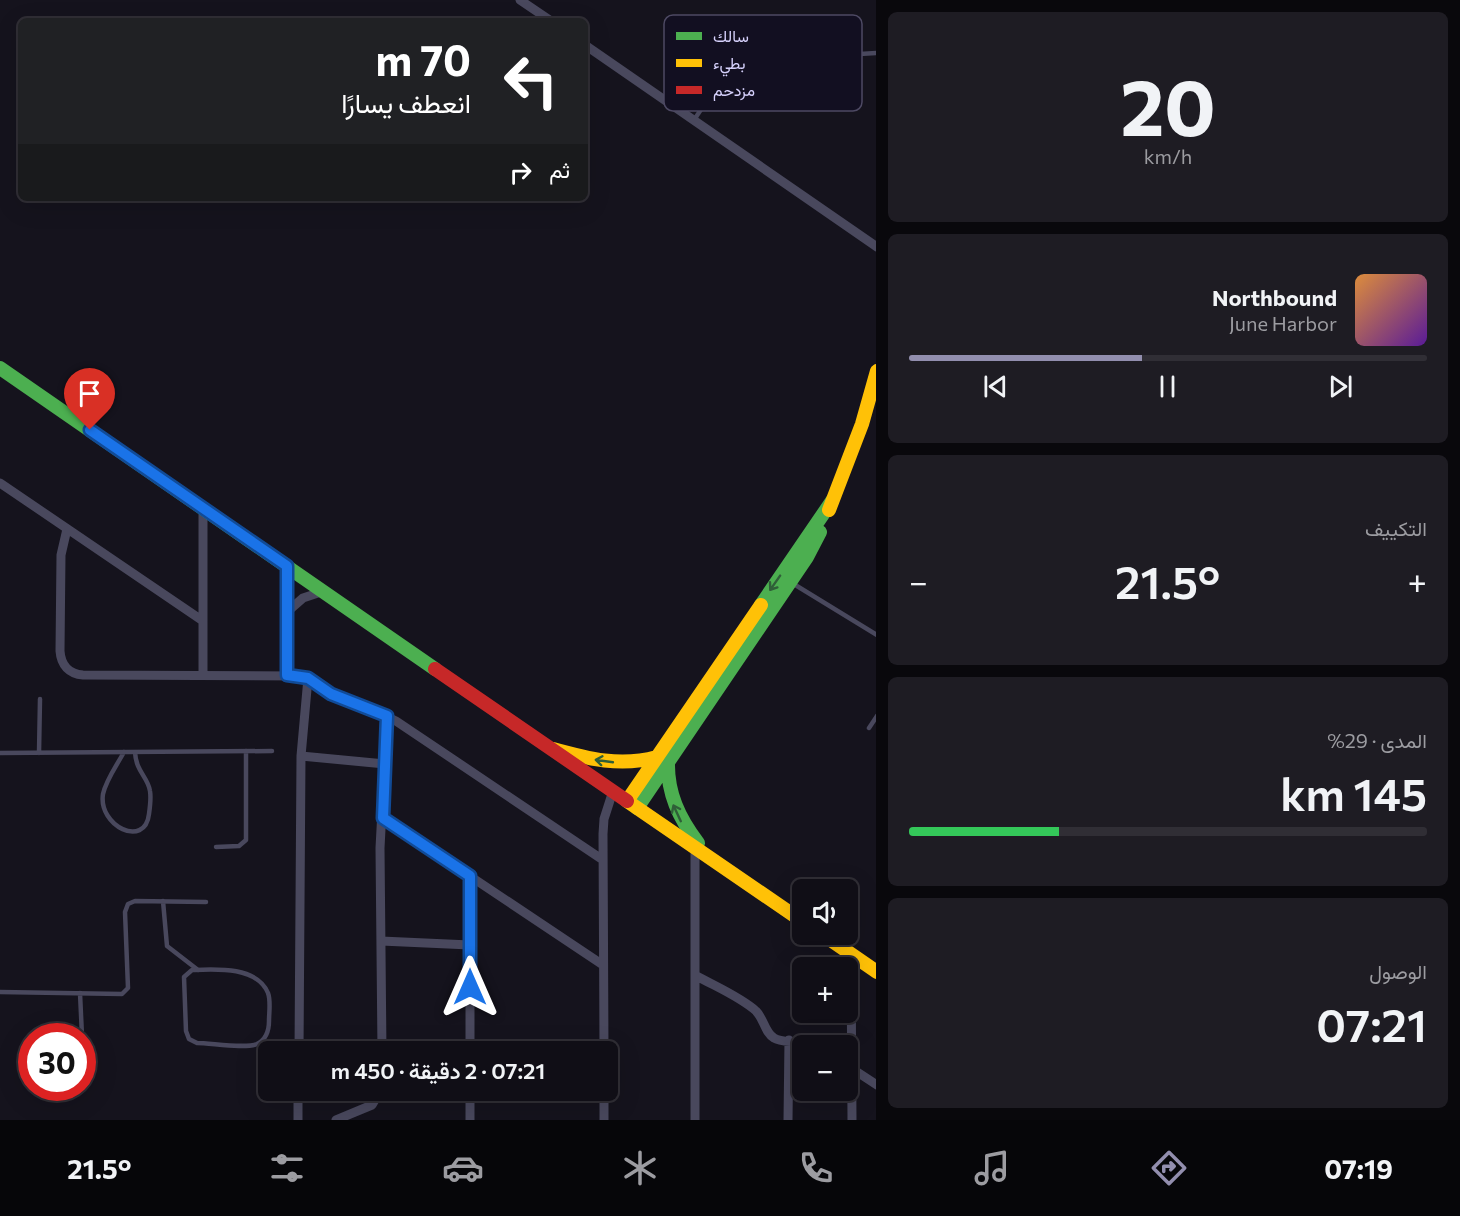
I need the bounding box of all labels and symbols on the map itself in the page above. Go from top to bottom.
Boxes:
legend [664,15,862,111]
text: سالك [713,26,749,45]
text: بطيء [713,53,745,77]
text: مزدحم [713,80,755,101]
pin [64,368,115,430]
one-way arrow [769,574,781,591]
one-way arrow [595,755,615,766]
one-way arrow [671,804,683,822]
position arrow [438,955,502,1019]
speed limit sign: 30 [18,1023,96,1101]

